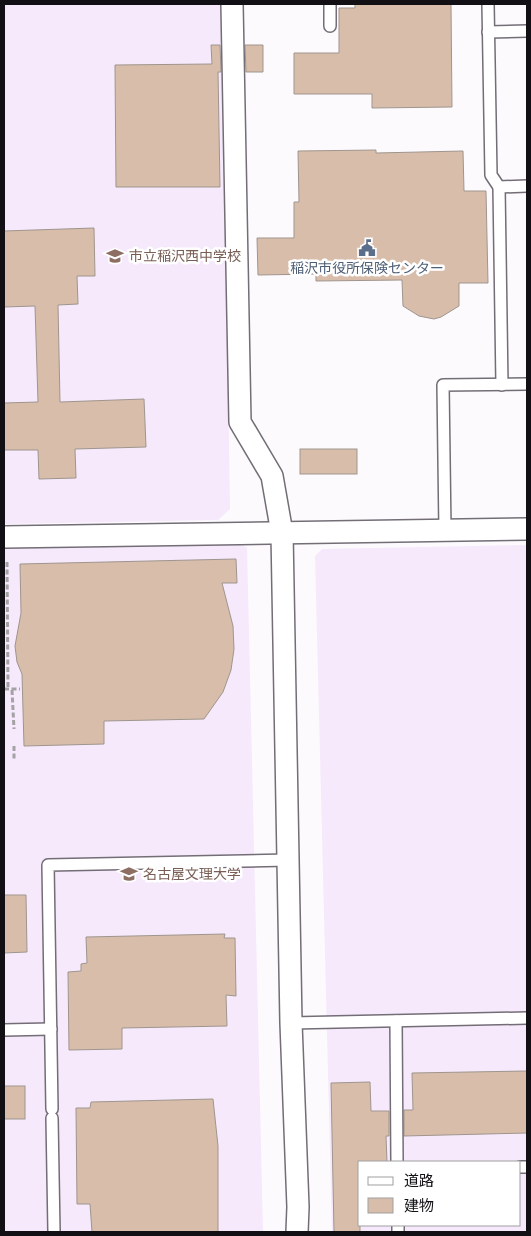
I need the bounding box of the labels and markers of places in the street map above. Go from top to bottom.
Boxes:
public building icon: 稲沢市役所保険センター [357,238,377,258]
school or university icon: 市立稲沢西中学校 [105,246,125,266]
place label: 市立稲沢西中学校 [129,247,241,266]
place label: 稲沢市役所保険センター [290,259,444,278]
school or university icon: 名古屋文理大学 [119,864,139,884]
place label: 名古屋文理大学 [143,865,241,884]

